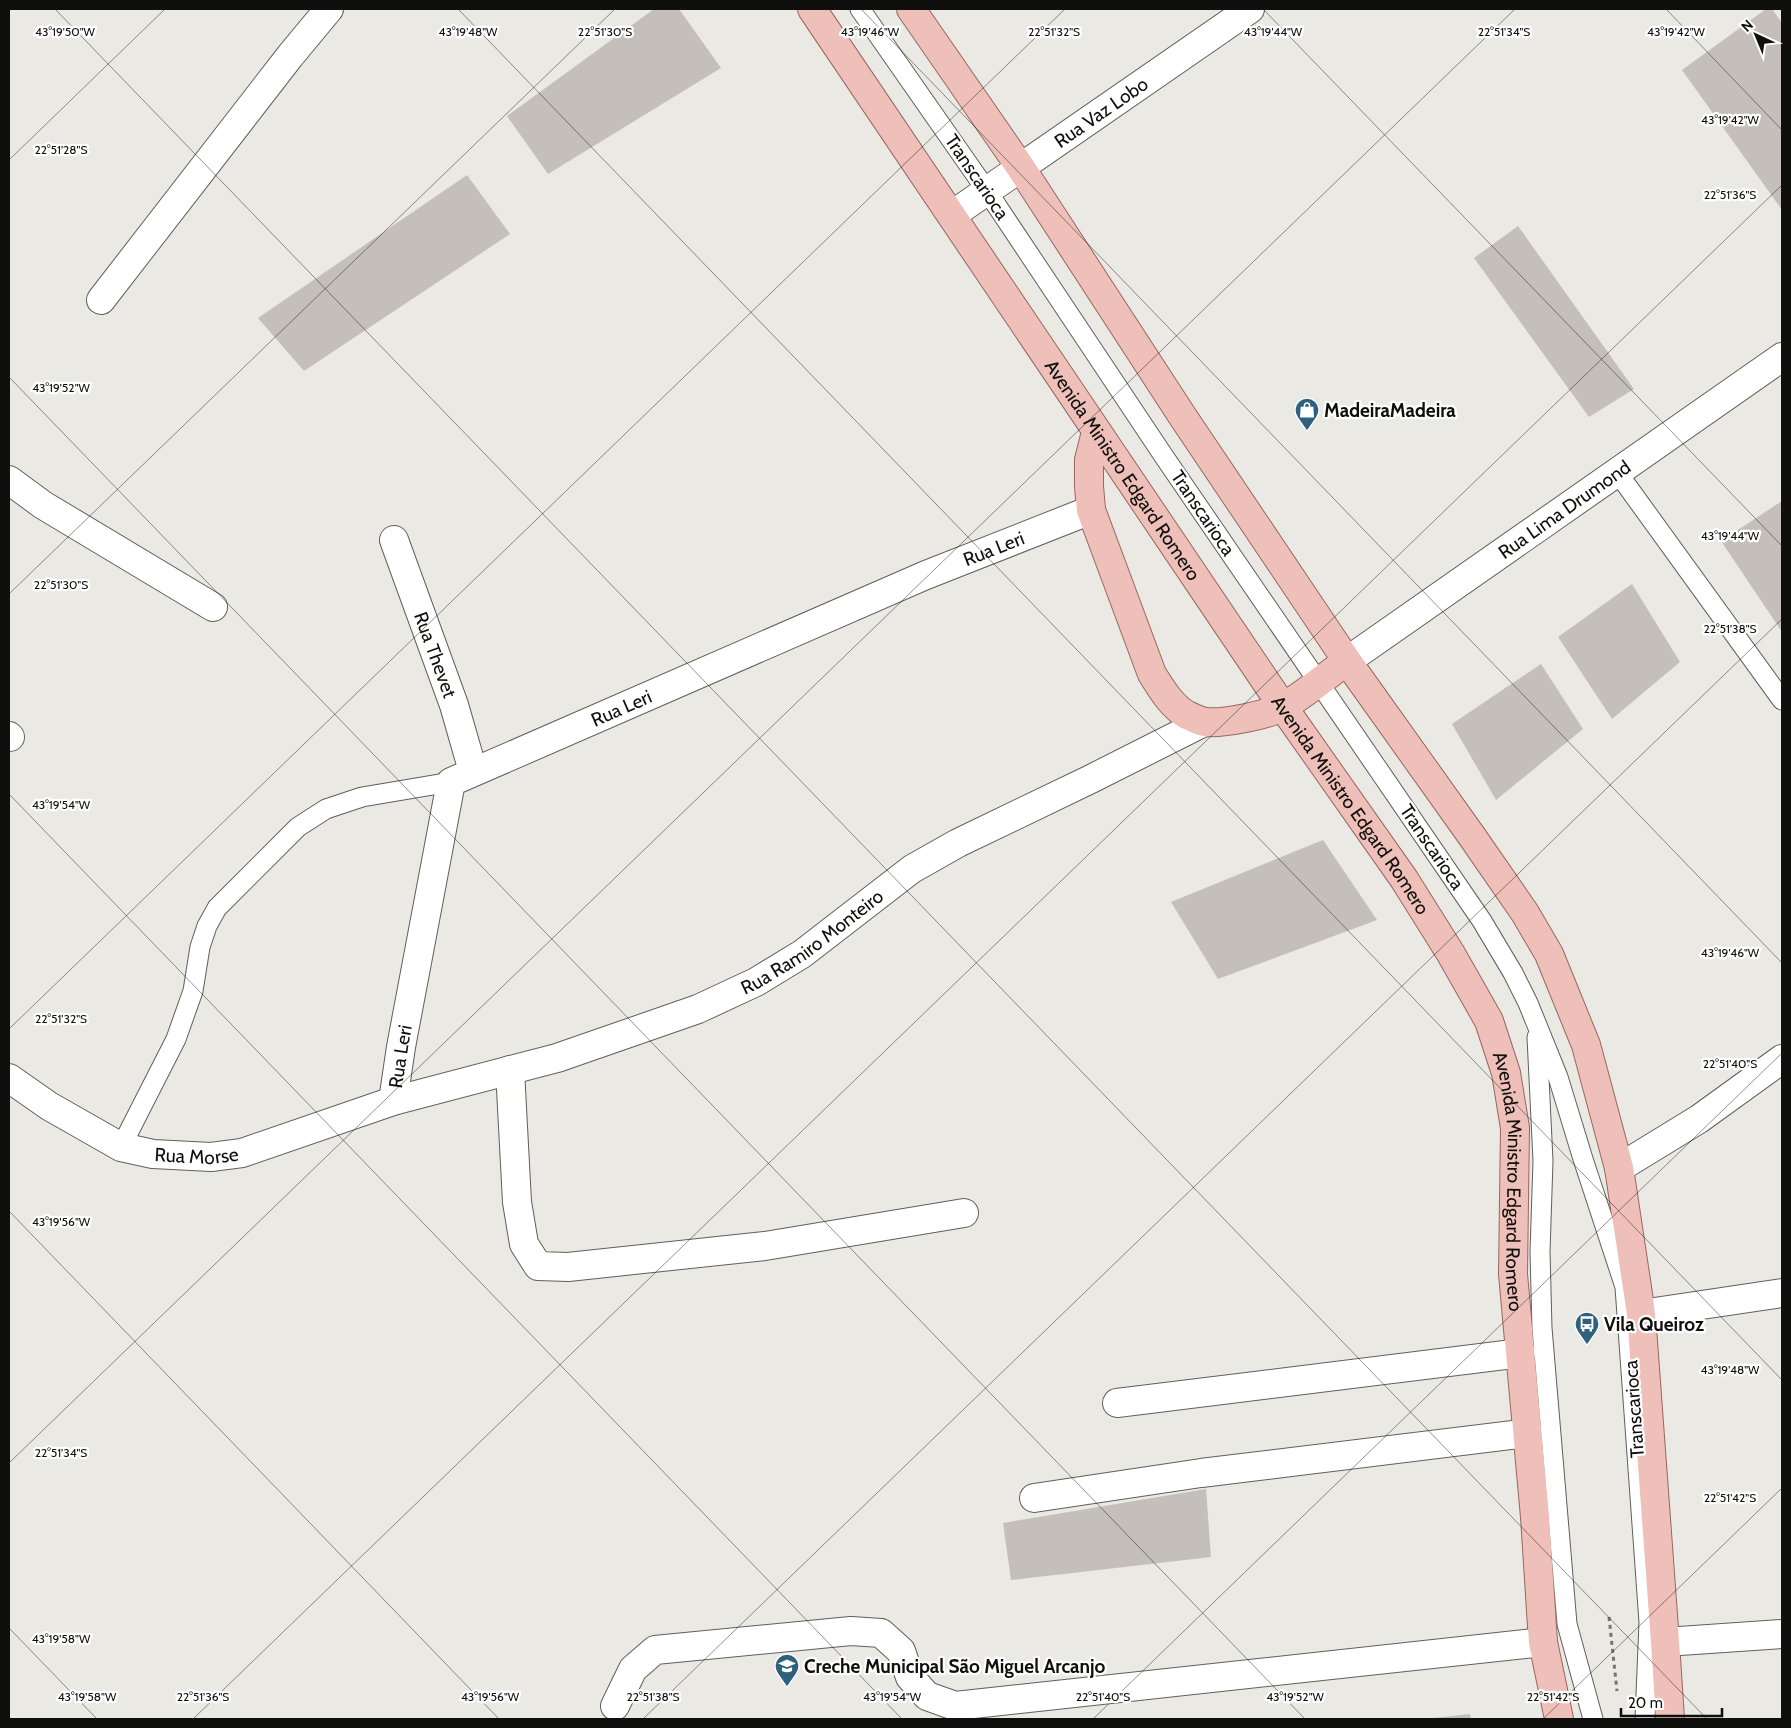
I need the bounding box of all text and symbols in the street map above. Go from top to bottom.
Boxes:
north arrow [1731,10,1781,60]
text: N [1737,16,1757,36]
text: 43°19'50"W [35,24,96,39]
text: 43°19'48"W [439,24,498,39]
text: 22°51'30"S [578,24,632,39]
text: 43°19'46"W [841,24,900,39]
text: 22°51'32"S [1028,24,1080,39]
text: 43°19'44"W [1244,24,1303,39]
text: 22°51'34"S [1478,24,1530,39]
text: 43°19'42"W [1647,24,1706,39]
street label: Rua Vaz Lobo [1050,72,1152,152]
text: 43°19'42"W [1701,112,1760,127]
street label: Transcarioca [940,130,1014,224]
text: 22°51'28"S [35,142,87,157]
text: 22°51'36"S [1704,187,1756,202]
street label: Avenida Ministro Edgard Romero [1040,355,1206,585]
text: 43°19'52"W [32,380,90,395]
shop icon: MadeiraMadeira [1294,397,1320,431]
place label: MadeiraMadeira [1324,399,1456,422]
street label: Rua Lima Drumond [1494,455,1635,563]
street label: Transcarioca [1166,466,1240,560]
street label: Rua Leri [960,526,1027,571]
text: 43°19'44"W [1701,528,1760,543]
text: 22°51'30"S [34,577,88,592]
street label: Rua Thevet [410,608,462,701]
text: 22°51'38"S [1703,621,1757,636]
street label: Rua Leri [587,685,655,731]
street label: Avenida Ministro Edgard Romero [1267,691,1435,918]
text: 43°19'54"W [32,797,91,812]
street label: Transcarioca [1395,800,1469,894]
street label: Rua Ramiro Monteiro [737,884,888,999]
text: 43°19'46"W [1701,945,1760,960]
text: 22°51'32"S [35,1011,87,1026]
street label: Rua Leri [384,1023,416,1090]
street label: Avenida Ministro Edgard Romero [1488,1048,1528,1312]
text: 22°51'40"S [1703,1056,1757,1071]
street label: Rua Morse [154,1142,240,1169]
text: 43°19'56"W [32,1214,91,1229]
bus stop icon: Vila Queiroz [1574,1311,1600,1345]
place label: Vila Queiroz [1604,1313,1704,1336]
street label: Transcarioca [1619,1359,1649,1459]
text: 43°19'48"W [1701,1362,1760,1377]
text: 22°51'34"S [35,1445,87,1460]
text: 22°51'42"S [1704,1490,1756,1505]
text: 43°19'58"W [32,1631,91,1646]
school or university icon: Creche Municipal São Miguel Arcanjo [774,1653,800,1687]
place label: Creche Municipal São Miguel Arcanjo [804,1655,1106,1678]
scale bar [1621,1686,1722,1718]
text: 43°19'58"W [58,1689,117,1704]
text: 22°51'36"S [177,1689,229,1704]
text: 43°19'56"W [461,1689,520,1704]
text: 22°51'38"S [626,1689,680,1704]
text: 43°19'54"W [863,1689,922,1704]
text: 22°51'40"S [1076,1689,1130,1704]
text: 43°19'52"W [1266,1689,1324,1704]
text: 22°51'42"S [1527,1689,1579,1704]
text: 20 m [1628,1694,1663,1712]

